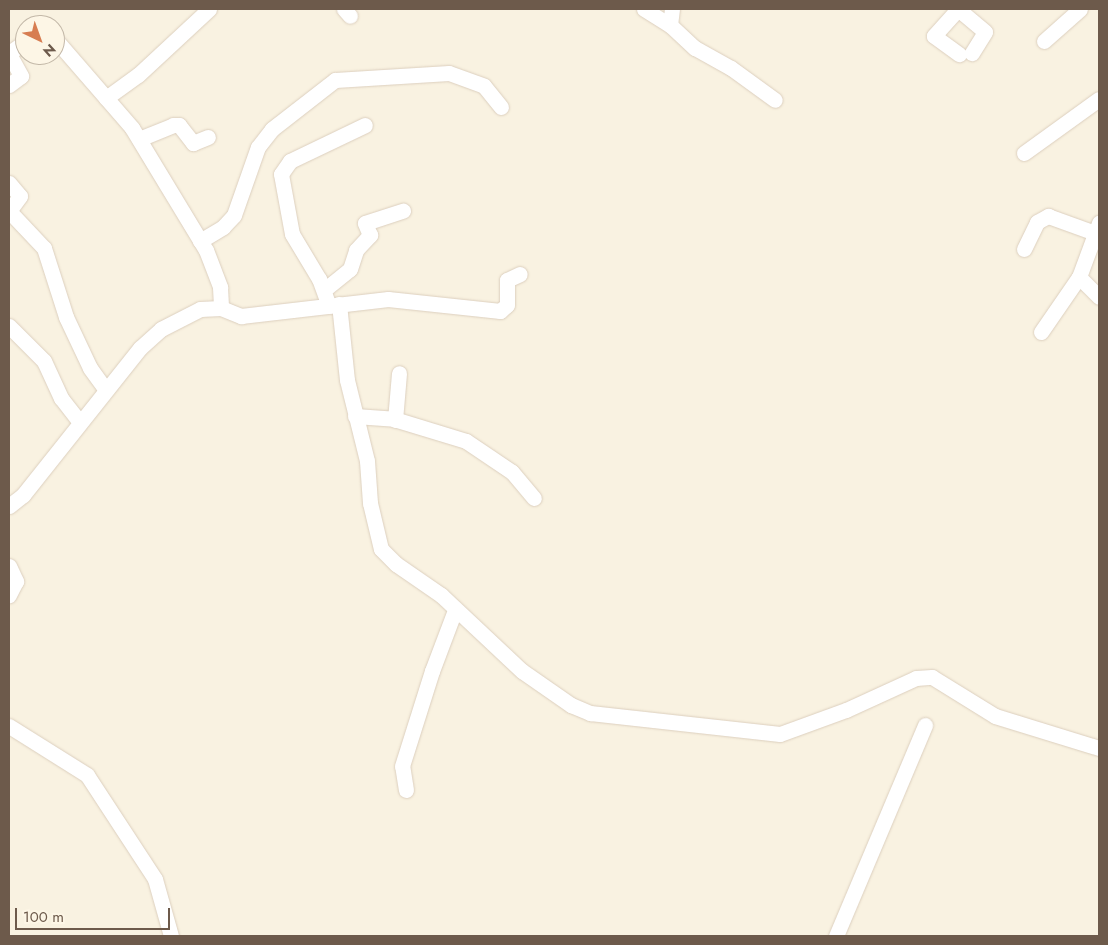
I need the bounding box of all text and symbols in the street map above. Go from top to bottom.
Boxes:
north arrow [15,15,65,65]
text: N [39,39,60,62]
scale bar [18,898,172,930]
text: 100 m [23,906,64,928]

